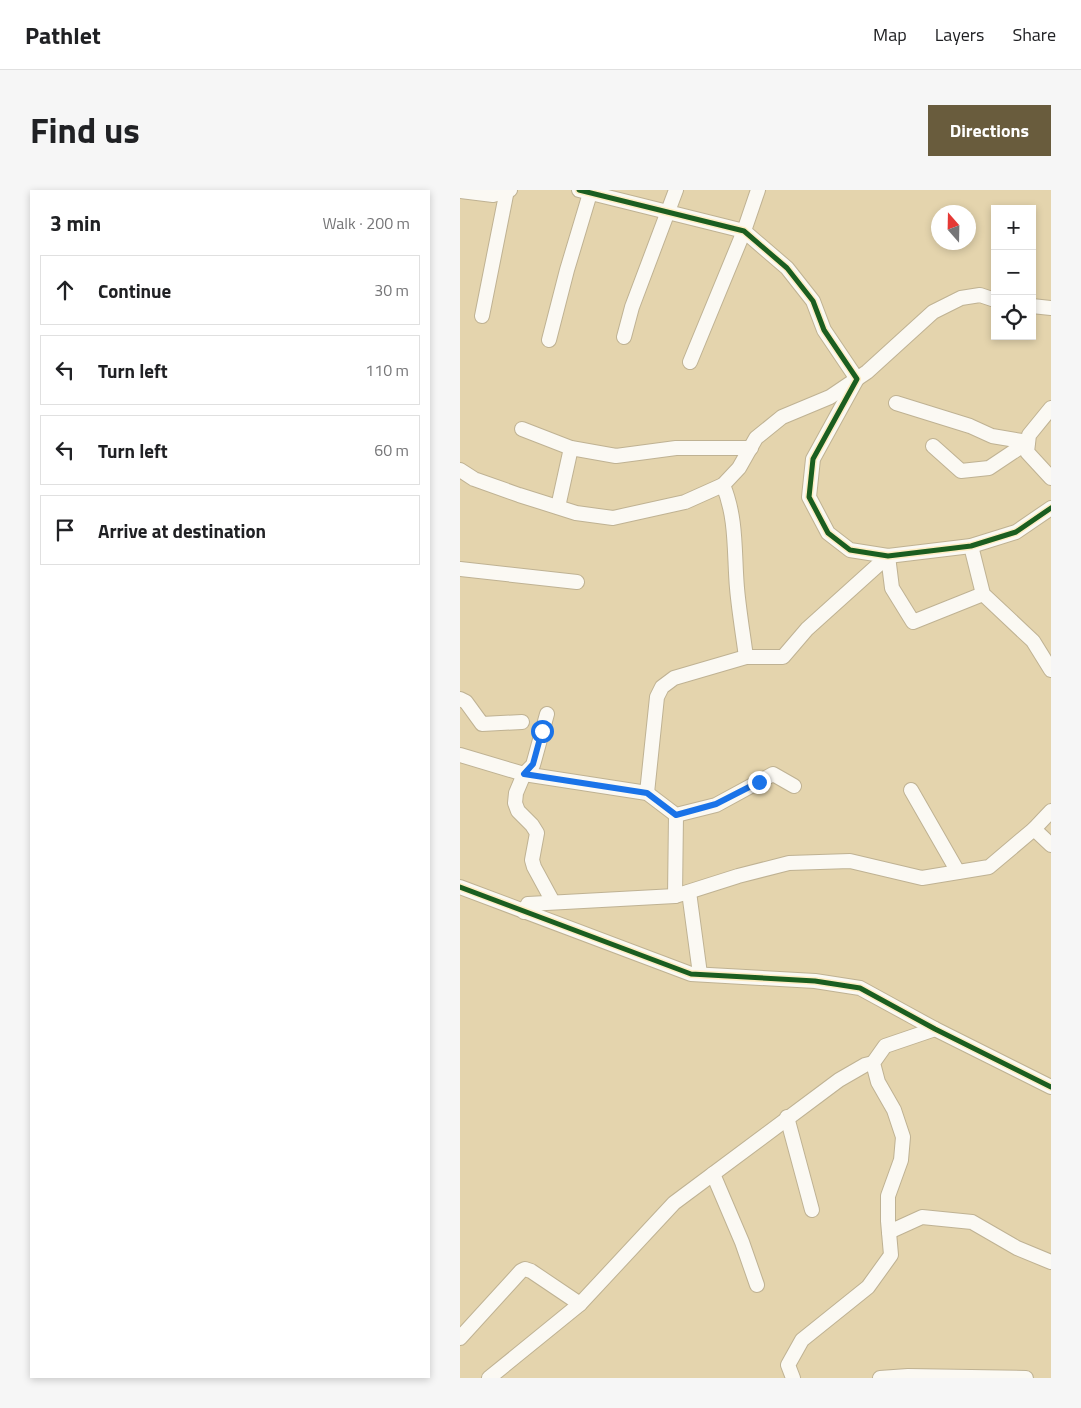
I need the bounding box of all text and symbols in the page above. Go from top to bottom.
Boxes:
text: Pathlet [25,17,101,53]
text: Map [873,21,907,48]
text: Layers [935,21,984,48]
text: Share [1012,21,1056,48]
text: Find us [30,103,140,157]
button: Directions [928,105,1051,156]
north arrow [931,205,976,250]
map controls [991,205,1036,340]
button: + [991,205,1036,250]
text: 3 min [50,207,101,239]
text: Walk · 200 m [322,211,410,235]
button: − [991,250,1036,295]
icon: ahead [51,276,79,304]
text: Continue [98,276,171,305]
text: 30 m [374,278,409,302]
button: locate [991,295,1036,340]
icon: left [51,356,79,384]
text: Turn left [98,356,168,385]
text: 110 m [365,358,409,382]
icon: left [51,436,79,464]
text: Turn left [98,436,168,465]
text: 60 m [374,438,409,462]
icon: arrive [51,516,79,544]
text: Arrive at destination [98,516,266,545]
route start [531,720,554,743]
route end [748,771,771,794]

